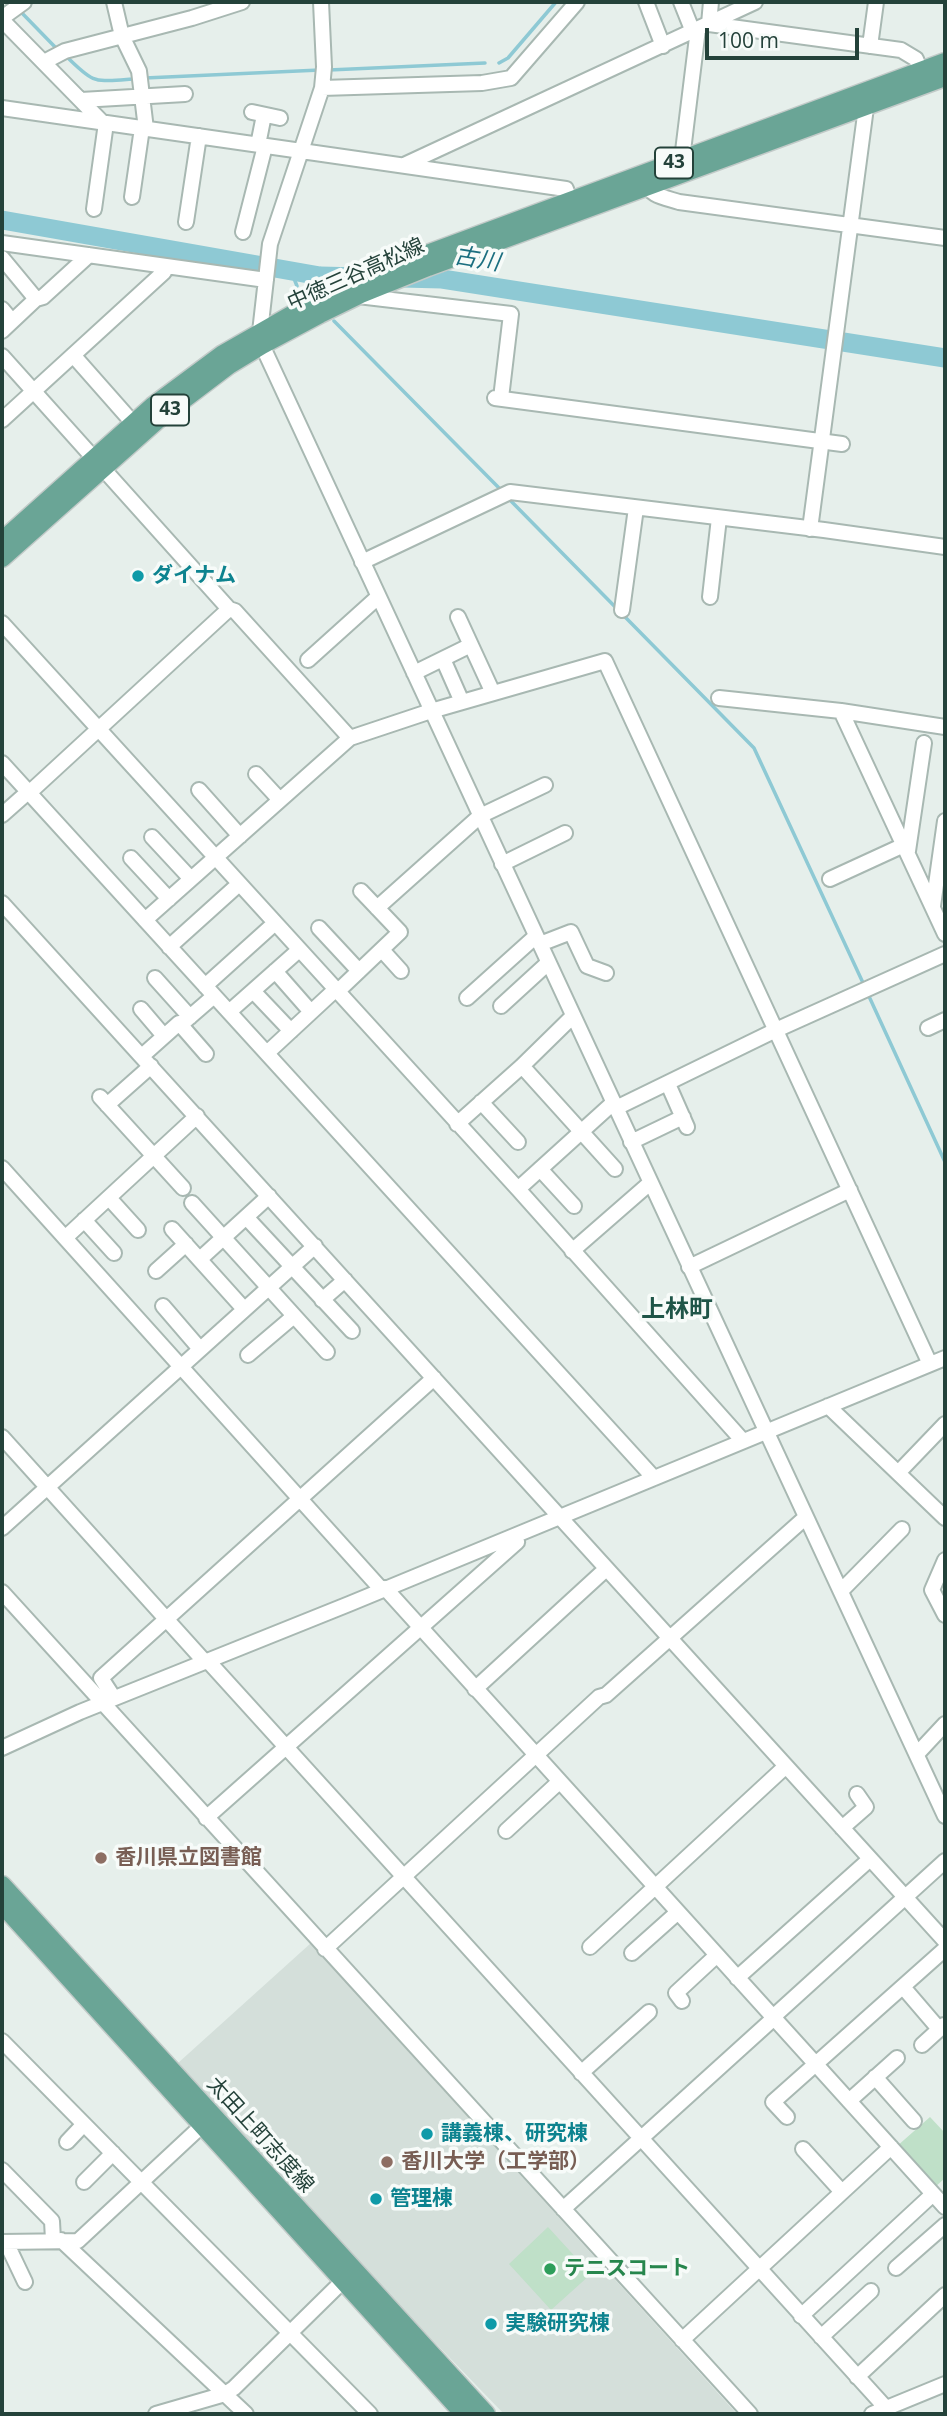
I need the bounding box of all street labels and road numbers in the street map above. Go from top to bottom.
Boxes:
road number: 43 [655,148,693,178]
street label: 中徳三谷高松線 [284,234,428,316]
road number: 43 [151,394,189,426]
street label: 太田上町志度線 [201,2072,319,2198]

